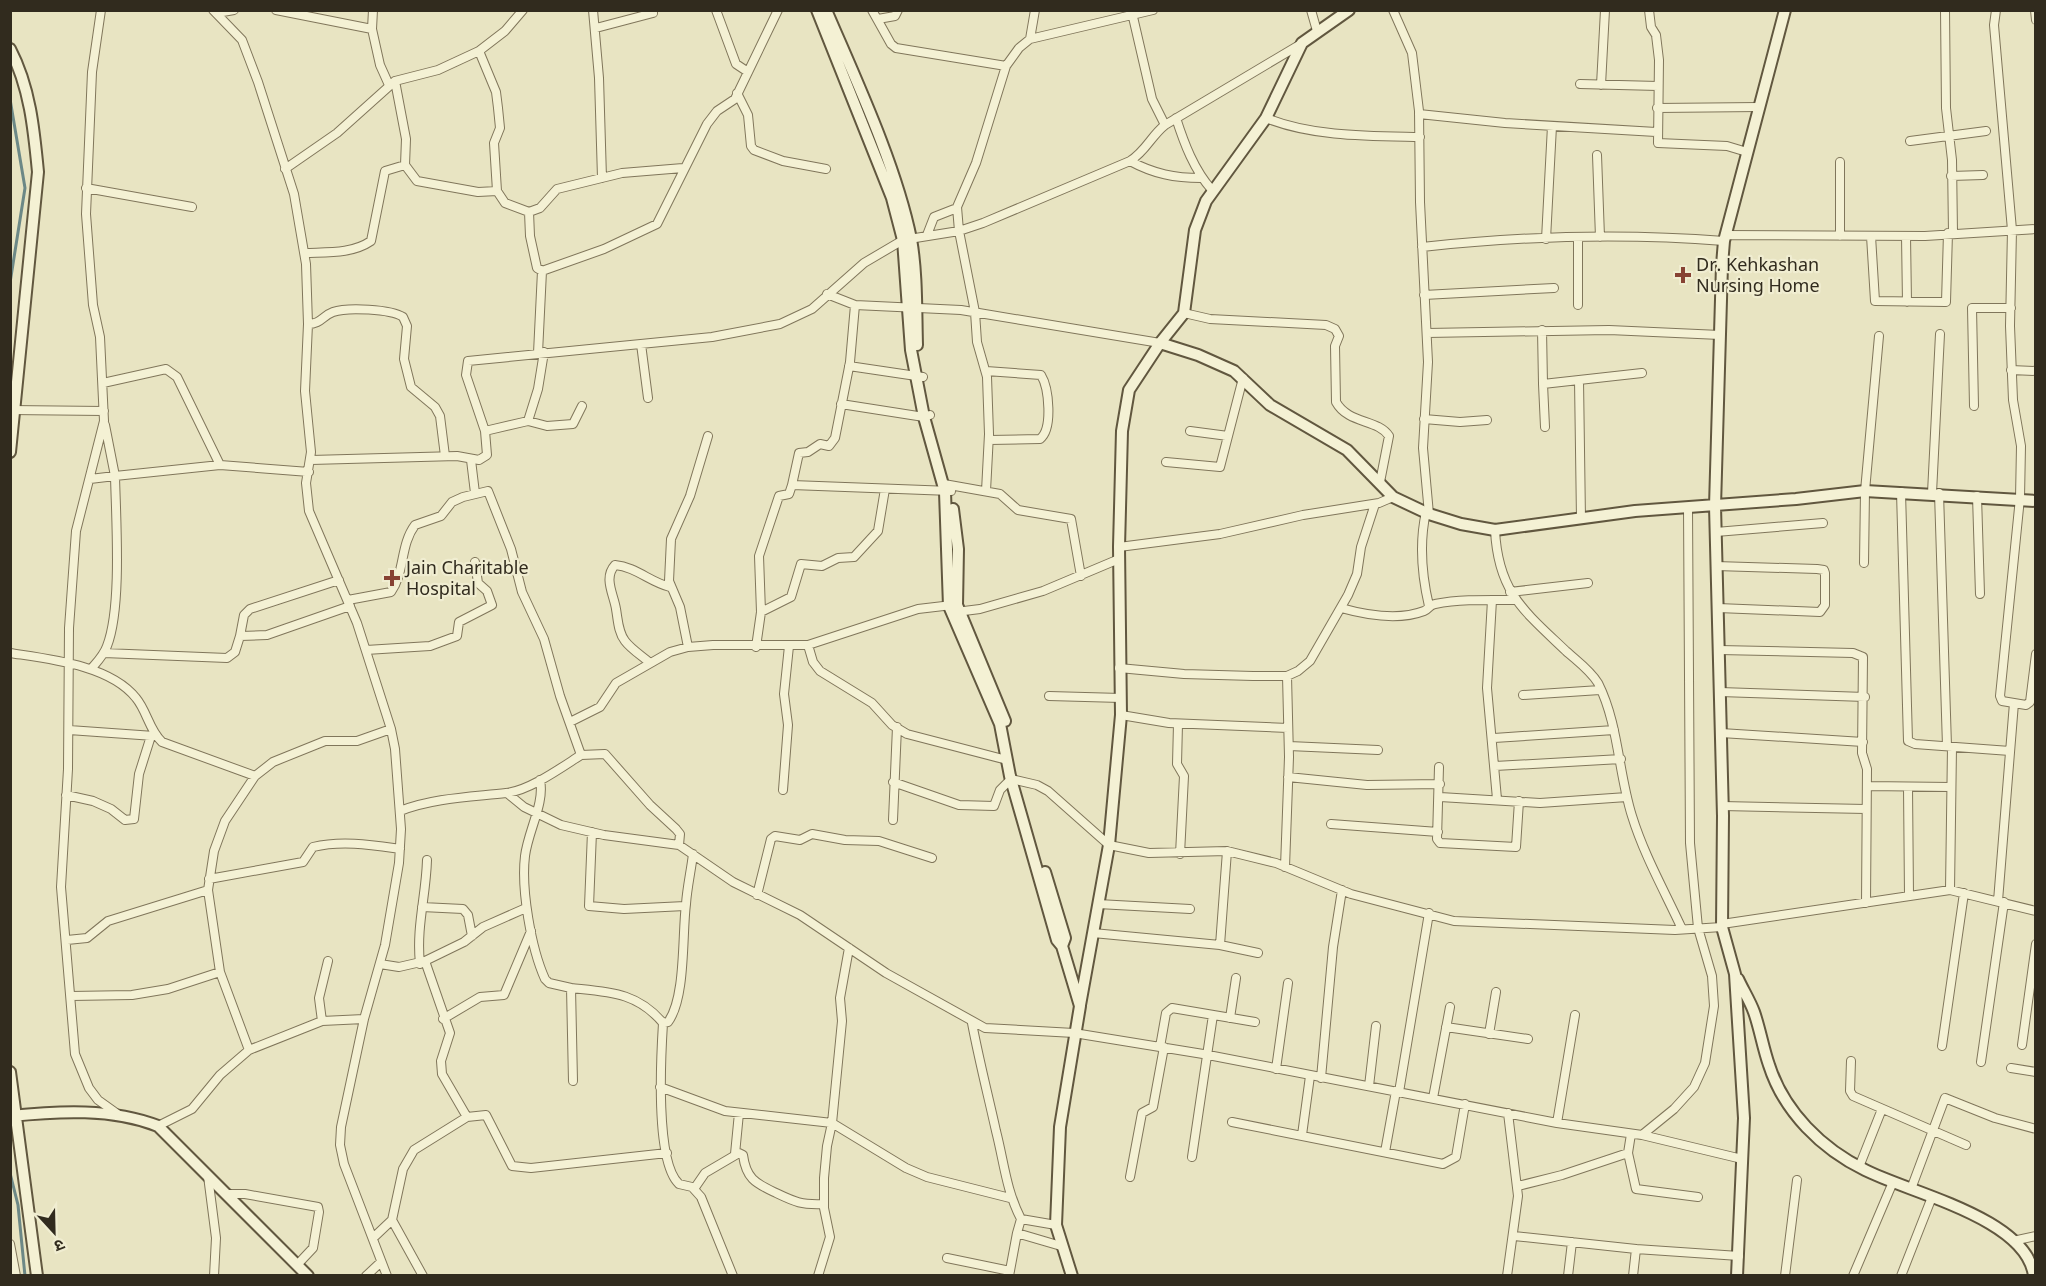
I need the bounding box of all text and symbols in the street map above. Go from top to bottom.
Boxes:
place label: Dr. Kehkashan Nursing Home [1696,255,1820,299]
marker: Dr. Kehkashan Nursing Home [1674,266,1692,284]
place label: Jain Charitable Hospital [404,558,529,602]
marker: Jain Charitable Hospital [383,569,401,587]
north arrow [24,1202,84,1262]
text: उ [50,1232,67,1255]

